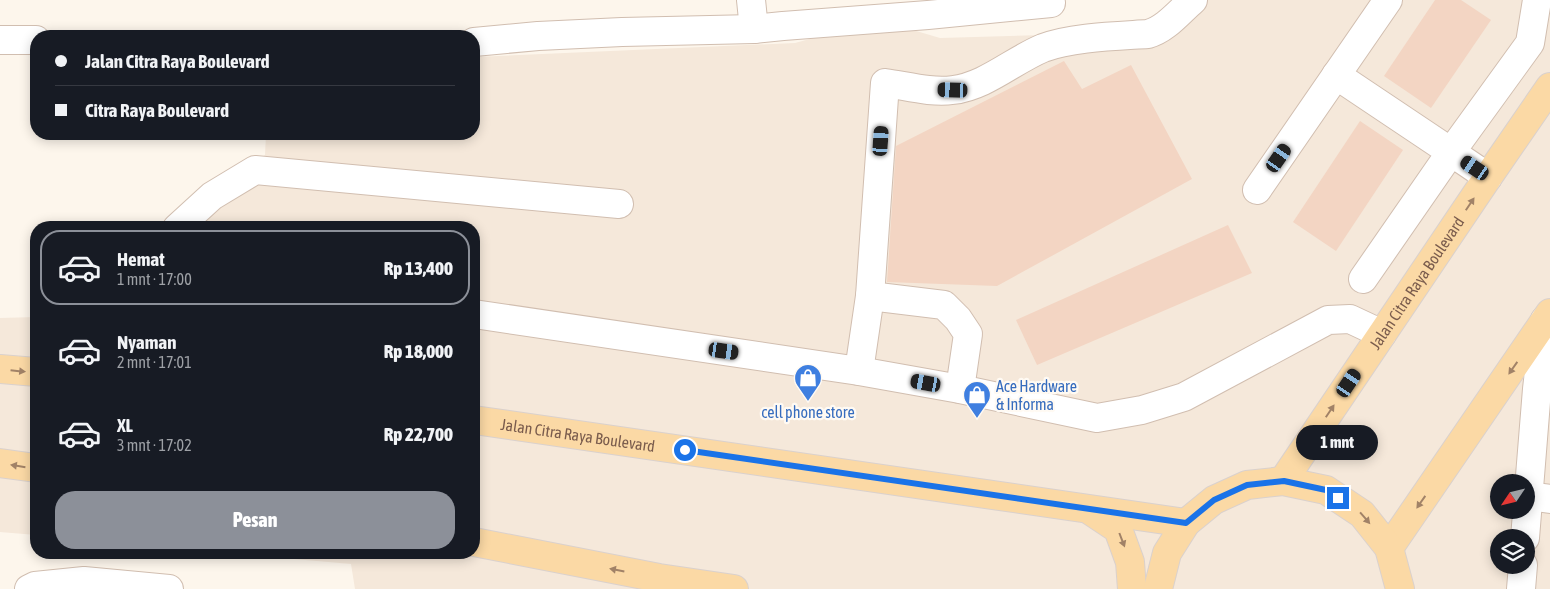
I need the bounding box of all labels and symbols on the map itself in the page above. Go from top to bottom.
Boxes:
car [937,82,968,98]
car [872,126,889,156]
car [1264,141,1293,175]
car [1458,153,1491,183]
one-way arrow [1465,197,1474,211]
street label: Jalan Citra Raya Boulevard [1366,213,1468,352]
car [708,341,739,361]
one-way arrow [1508,361,1518,375]
shop icon: cell phone store [793,363,823,402]
car [1334,366,1363,400]
one-way arrow [10,367,26,375]
car [909,373,942,393]
place label: Ace Hardware & Informa [996,377,1077,413]
shop icon: Ace Hardware & Informa [962,380,992,419]
place label: cell phone store [761,403,855,422]
one-way arrow [1325,405,1335,418]
street label: Jalan Citra Raya Boulevard [500,415,656,455]
callout: 1 mnt [1297,426,1379,460]
route start [674,439,696,461]
one-way arrow [10,461,26,469]
north arrow [1490,474,1535,519]
route end [1327,487,1349,509]
one-way arrow [1416,495,1425,509]
one-way arrow [1359,512,1371,524]
one-way arrow [1119,533,1126,548]
one-way arrow [609,565,625,573]

